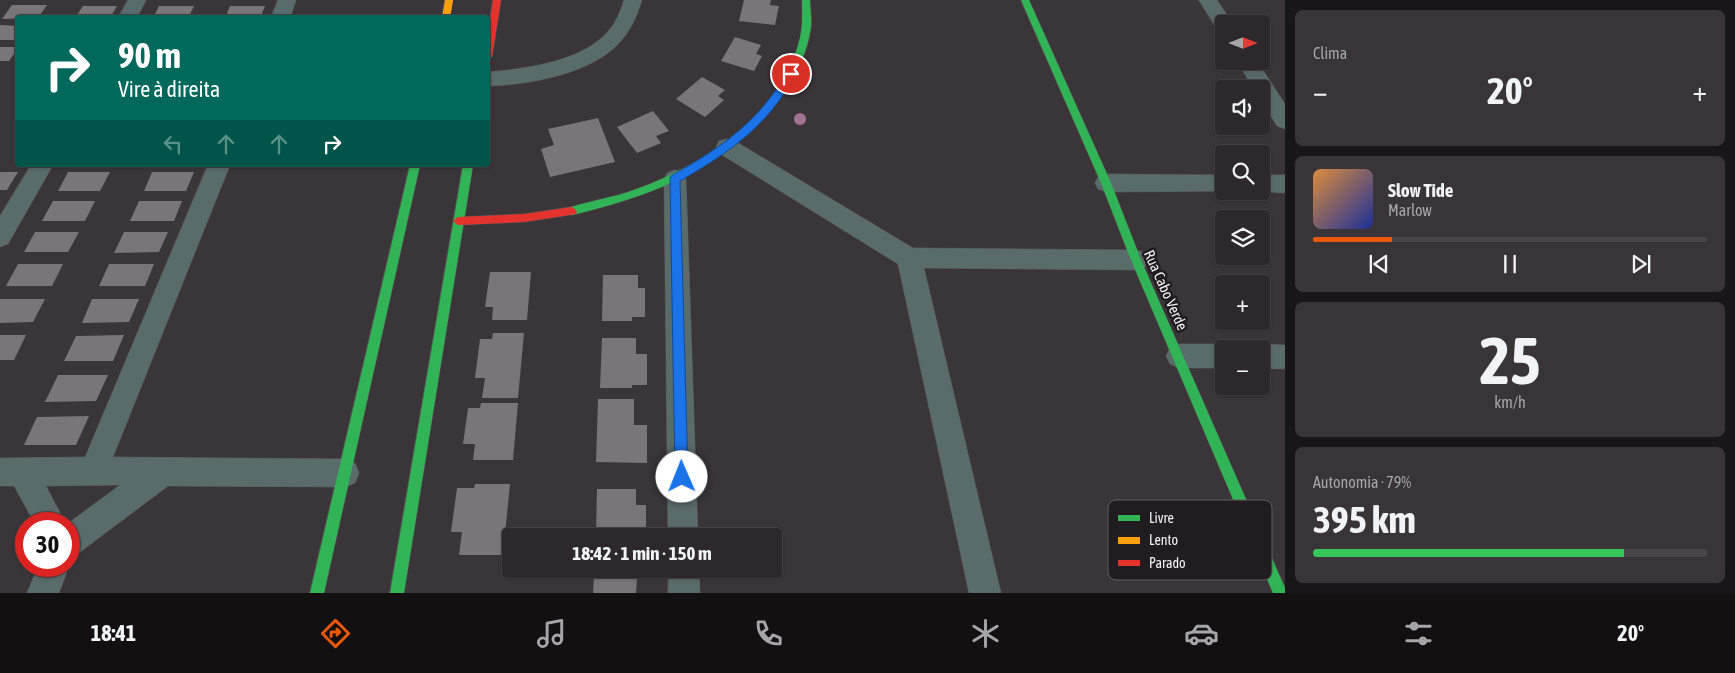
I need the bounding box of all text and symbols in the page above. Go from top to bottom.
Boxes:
north arrow [1215,15,1270,70]
map controls [1215,15,1270,395]
icon: right [35,35,100,100]
text: 90 m [118,35,181,75]
text: Clima [1313,44,1347,62]
pin [770,53,812,95]
icon: arrive [777,60,805,88]
text: 20° [1487,69,1533,112]
text: − [1313,75,1328,107]
text: + [1692,75,1707,107]
text: Vire à direita [118,76,220,102]
button: sound [1215,80,1270,135]
icon: left [159,130,187,158]
icon: ahead [212,130,240,158]
icon: ahead [265,130,293,158]
icon: right [318,130,346,158]
button: search [1215,145,1270,200]
text: Slow Tide [1388,179,1453,201]
text: Marlow [1388,201,1432,219]
button: layers [1215,210,1270,265]
street label: Rua Cabo Verde [1141,247,1191,333]
icon: previous [1365,250,1393,278]
icon: pause [1496,250,1524,278]
icon: next [1627,250,1655,278]
button: + [1215,275,1270,330]
text: 25 [1479,323,1541,398]
button: − [1215,340,1270,395]
text: km/h [1494,393,1526,411]
position arrow [655,450,707,502]
text: Autonomia · 79% [1313,473,1411,491]
text: 395 km [1313,498,1416,541]
legend [1108,500,1272,580]
text: Livre [1149,510,1174,526]
speed limit sign: 30 [15,512,80,577]
text: Lento [1149,532,1178,548]
text: 18:42 · 1 min · 150 m [572,542,712,564]
text: Parado [1149,555,1186,571]
icon: directions [318,616,353,651]
icon: music [534,616,569,651]
icon: phone [751,616,786,651]
icon: climate [968,616,1003,651]
icon: car [1184,616,1219,651]
icon: filters [1401,616,1436,651]
text: 18:41 [91,620,136,646]
text: 20° [1617,620,1644,646]

